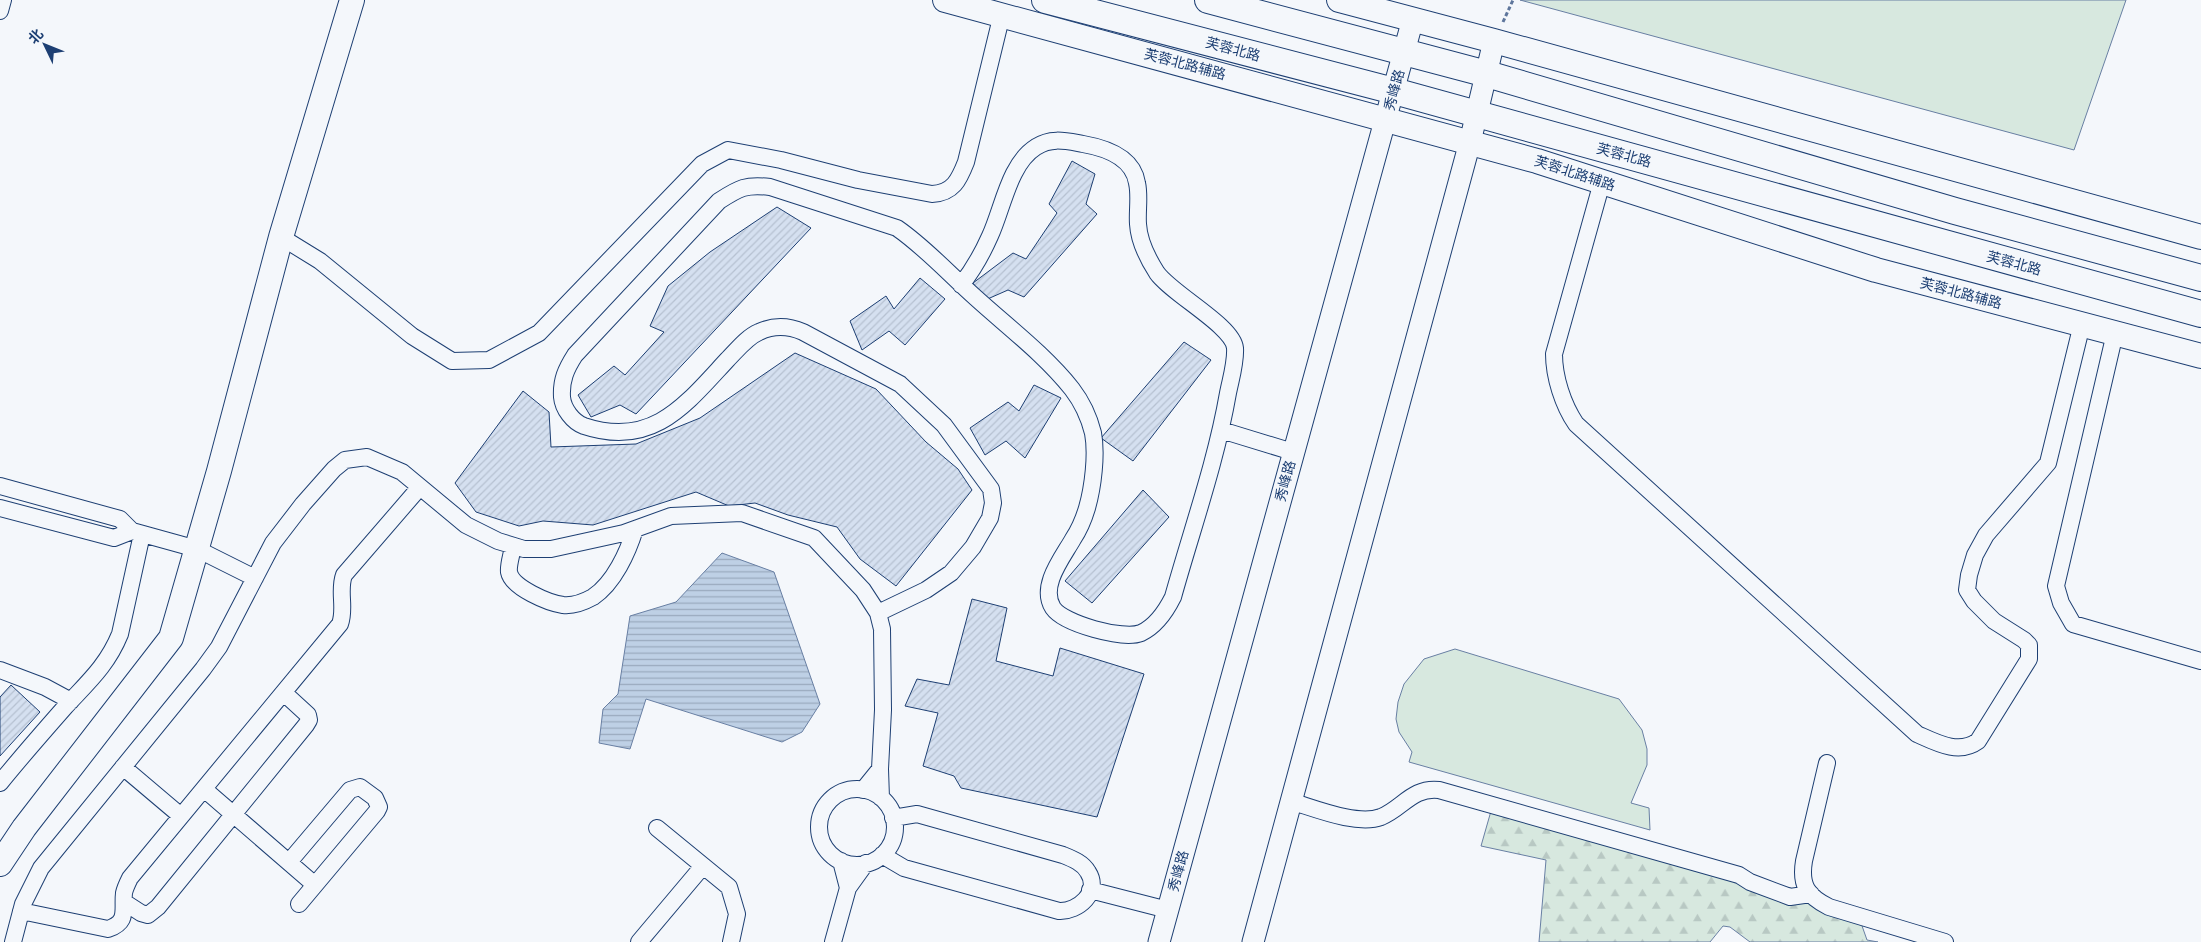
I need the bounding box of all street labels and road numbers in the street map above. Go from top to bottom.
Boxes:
street label: 芙蓉北路 [1204,34,1262,65]
street label: 芙蓉北路辅路 [1142,45,1228,84]
street label: 秀峰路 [1381,68,1408,113]
street label: 芙蓉北路 [1595,140,1653,171]
street label: 芙蓉北路辅路 [1532,152,1617,195]
street label: 芙蓉北路 [1985,248,2043,279]
street label: 芙蓉北路辅路 [1918,274,2004,313]
street label: 秀峰路 [1272,459,1299,504]
street label: 秀峰路 [1165,849,1192,894]

